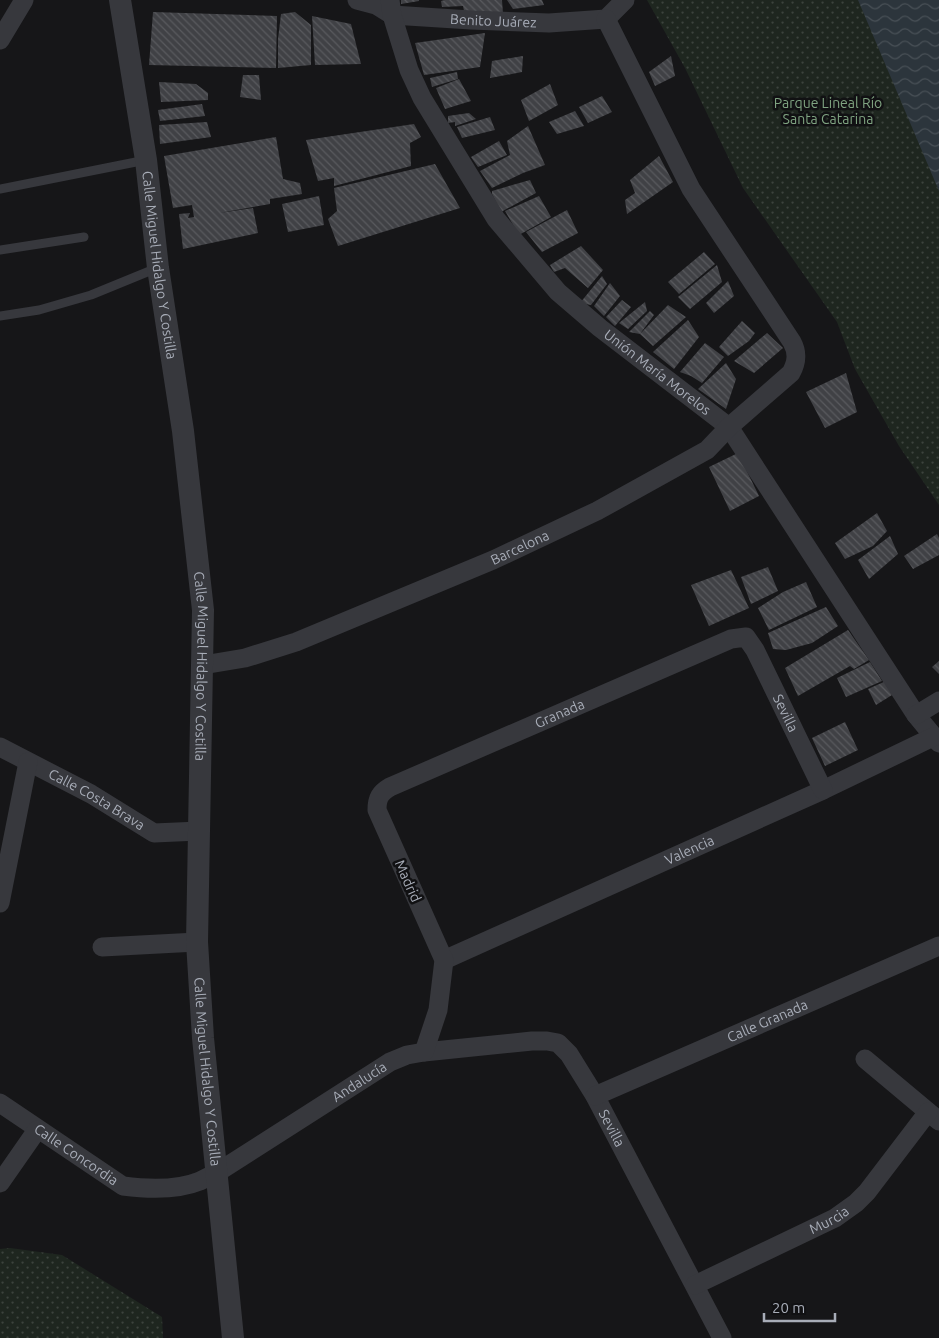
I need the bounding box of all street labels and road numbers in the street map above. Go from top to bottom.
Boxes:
street label: Benito Juárez [450,11,537,31]
street label: Calle Miguel Hidalgo Y Costilla [139,170,180,360]
street label: Unión María Morelos [601,326,714,418]
street label: Barcelona [488,527,552,568]
street label: Calle Miguel Hidalgo Y Costilla [191,571,211,761]
street label: Sevilla [770,692,802,735]
street label: Granada [532,696,587,731]
street label: Calle Costa Brava [46,766,148,833]
street label: Valencia [662,832,717,868]
street label: Madrid [392,857,424,905]
street label: Calle Miguel Hidalgo Y Costilla [191,977,224,1167]
street label: Calle Granada [724,996,810,1045]
street label: Andalucía [329,1058,389,1105]
street label: Sevilla [596,1107,628,1150]
street label: Calle Concordia [31,1121,121,1188]
street label: Murcia [807,1203,852,1237]

